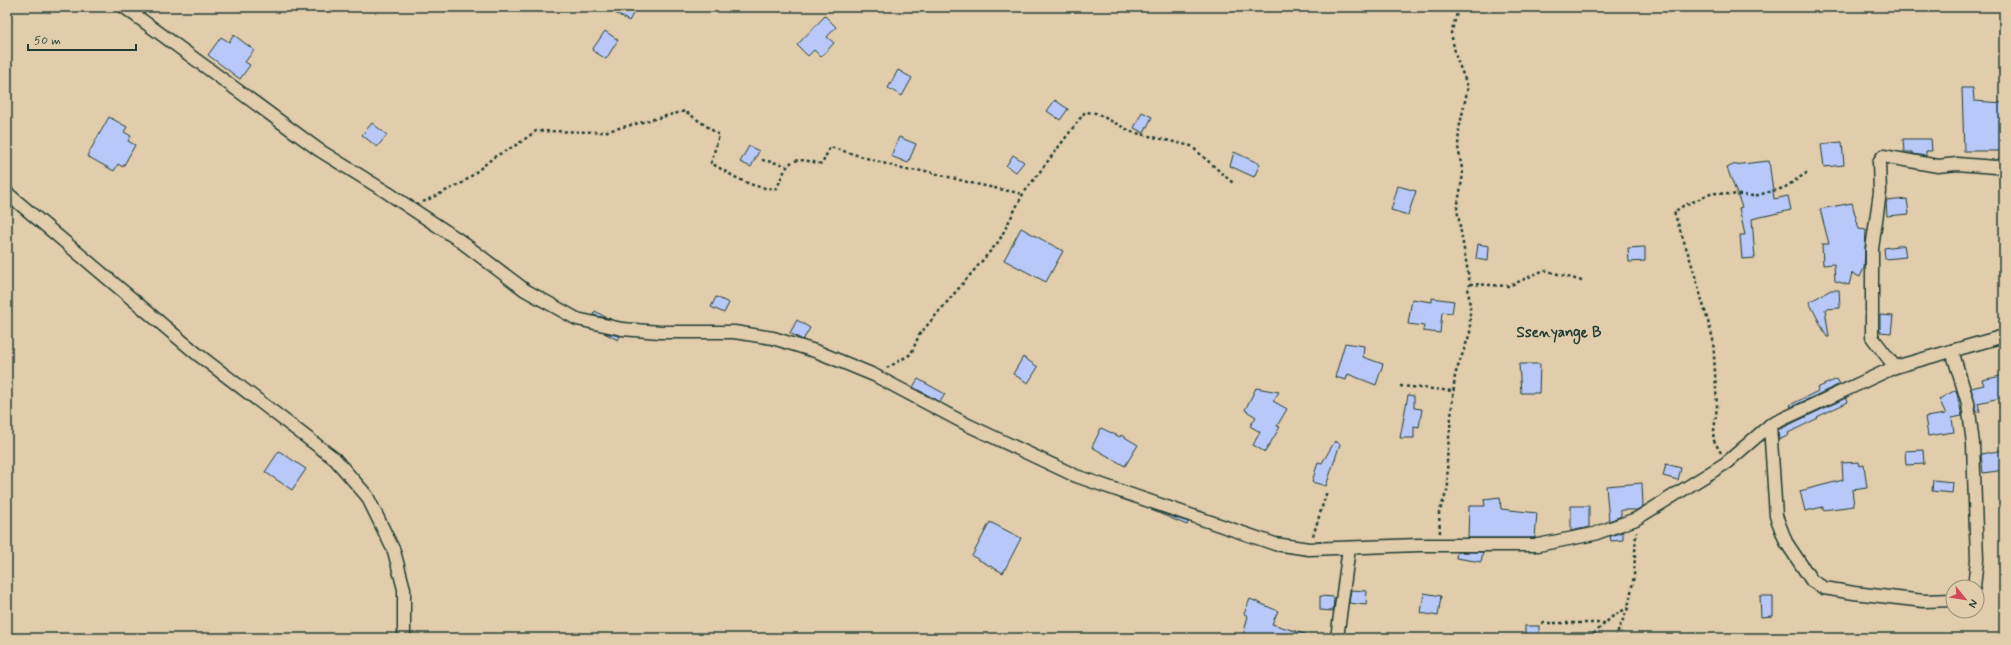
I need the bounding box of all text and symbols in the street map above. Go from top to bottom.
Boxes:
scale bar [28,26,136,52]
text: 50 m [34,33,61,49]
district label: Ssenyange B [1517,323,1602,345]
north arrow [1945,579,1985,619]
text: N [1965,597,1981,610]

